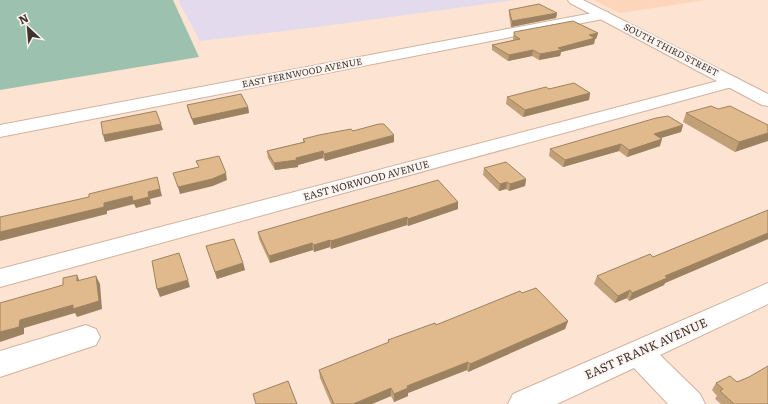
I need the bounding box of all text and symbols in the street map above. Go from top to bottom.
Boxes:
north arrow [8,8,48,48]
text: N [16,9,31,27]
street label: SOUTH THIRD STREET [622,19,722,79]
street label: EAST FERNWOOD AVENUE [241,53,363,91]
street label: EAST NORWOOD AVENUE [301,155,430,204]
street label: EAST FRANK AVENUE [581,313,710,383]

